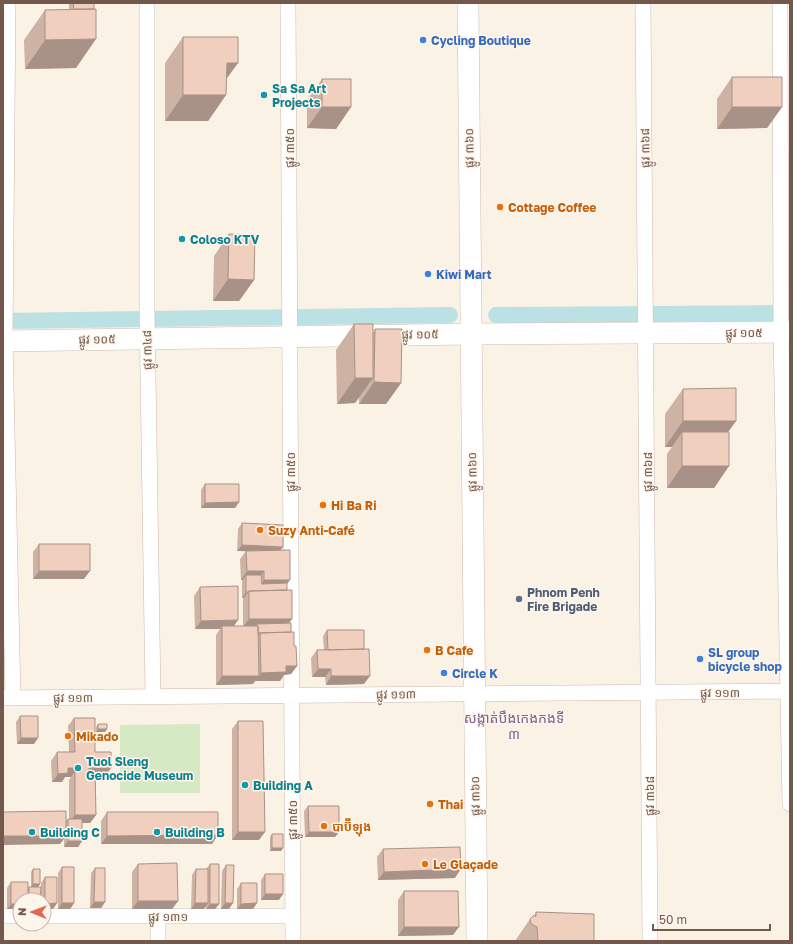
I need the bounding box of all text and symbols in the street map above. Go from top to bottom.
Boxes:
place label: Cycling Boutique [431,33,531,48]
marker: Cycling Boutique [418,35,428,45]
place label: Sa Sa Art Projects [272,81,326,110]
marker: Sa Sa Art Projects [259,90,269,100]
street label: ផ្លូវ ៣៥០ [282,128,300,168]
street label: ផ្លូវ ៣៦០ [461,128,480,168]
street label: ផ្លូវ ៣៦៨ [637,128,656,168]
place label: Cottage Coffee [508,200,596,215]
marker: Cottage Coffee [495,202,505,212]
place label: Coloso KTV [190,232,260,247]
marker: Coloso KTV [177,234,187,244]
place label: Kiwi Mart [436,267,492,282]
marker: Kiwi Mart [423,269,433,279]
street label: ផ្លូវ ១០៥ [725,325,763,343]
street label: ផ្លូវ ១០៥ [401,326,439,345]
street label: ផ្លូវ ៣៤៨ [139,330,158,370]
street label: ផ្លូវ ១០៥ [78,331,116,350]
street label: ផ្លូវ ៣៥០ [283,452,301,492]
street label: ផ្លូវ ៣៦០ [464,452,483,492]
street label: ផ្លូវ ៣៦៨ [640,452,658,492]
place label: Hi Ba Ri [331,498,376,513]
marker: Hi Ba Ri [318,500,328,510]
place label: Suzy Anti-Café [268,523,355,538]
marker: Suzy Anti-Café [255,525,265,535]
place label: Phnom Penh Fire Brigade [527,585,600,614]
marker: Phnom Penh Fire Brigade [514,594,524,604]
place label: B Cafe [435,643,473,658]
marker: B Cafe [422,645,432,655]
place label: SL group bicycle shop [708,645,782,674]
marker: SL group bicycle shop [695,654,705,664]
place label: Circle K [452,666,498,681]
marker: Circle K [439,668,449,678]
street label: ផ្លូវ ១១៣ [700,685,740,703]
street label: ផ្លូវ ១១៣ [376,686,416,705]
street label: ផ្លូវ ១១៣ [53,690,93,708]
district label: សង្កាត់បឹងកេងកងទី ៣ [464,709,564,742]
place label: Mikado [76,729,118,744]
marker: Mikado [63,731,73,741]
place label: Tuol Sleng Genocide Museum [86,754,193,783]
marker: Tuol Sleng Genocide Museum [73,763,83,773]
street label: ផ្លូវ ៣៦០ [467,776,486,816]
street label: ផ្លូវ ៣៦៨ [642,776,660,816]
place label: Building A [253,778,313,793]
marker: Building A [240,780,250,790]
place label: Thai [438,797,463,812]
marker: Thai [425,799,435,809]
street label: ផ្លូវ ៣៥០ [285,800,303,840]
place label: បាប៊ីឡុង [332,817,371,837]
marker: បាប៊ីឡុង [319,821,329,831]
place label: Building C [40,825,100,840]
place label: Building B [165,825,225,840]
marker: Building C [27,827,37,837]
marker: Building B [152,827,162,837]
place label: Le Glaçade [433,857,498,872]
marker: Le Glaçade [420,859,430,869]
north arrow [12,892,52,932]
scale bar [653,906,770,932]
text: N [15,908,28,916]
street label: ផ្លូវ ១៣១ [148,909,188,927]
text: 50 m [659,912,687,927]

